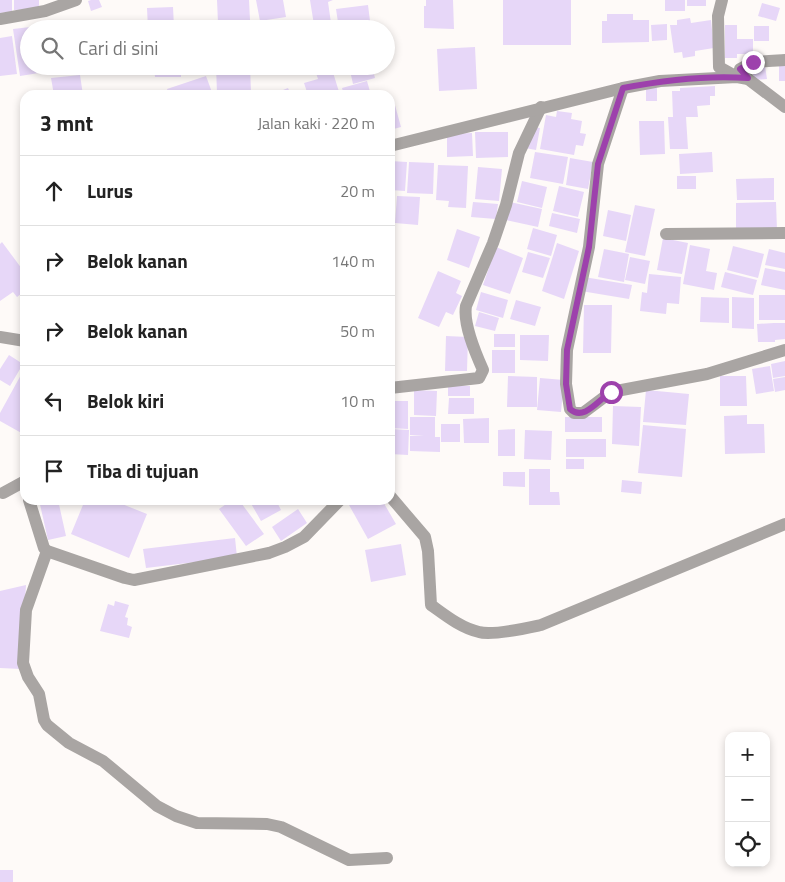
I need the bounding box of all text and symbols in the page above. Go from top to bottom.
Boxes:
search box [20,20,395,75]
text: Cari di sini [78,33,159,62]
icon: search [38,34,66,62]
route end [742,51,765,74]
text: 3 mnt [40,107,93,139]
text: Jalan kaki · 220 m [257,111,375,135]
text: Lurus [87,176,133,205]
icon: ahead [40,177,68,205]
text: 20 m [340,179,375,203]
text: Belok kanan [87,246,188,275]
icon: right [40,247,68,275]
text: 140 m [331,249,375,273]
text: Belok kanan [87,316,188,345]
icon: right [40,317,68,345]
text: 50 m [340,319,375,343]
route start [600,381,623,404]
text: Belok kiri [87,386,164,415]
icon: left [40,387,68,415]
text: 10 m [340,389,375,413]
text: Tiba di tujuan [87,456,199,485]
icon: arrive [40,457,68,485]
map controls [725,732,770,867]
button: + [725,732,770,777]
button: − [725,777,770,822]
button: locate [725,822,770,867]

